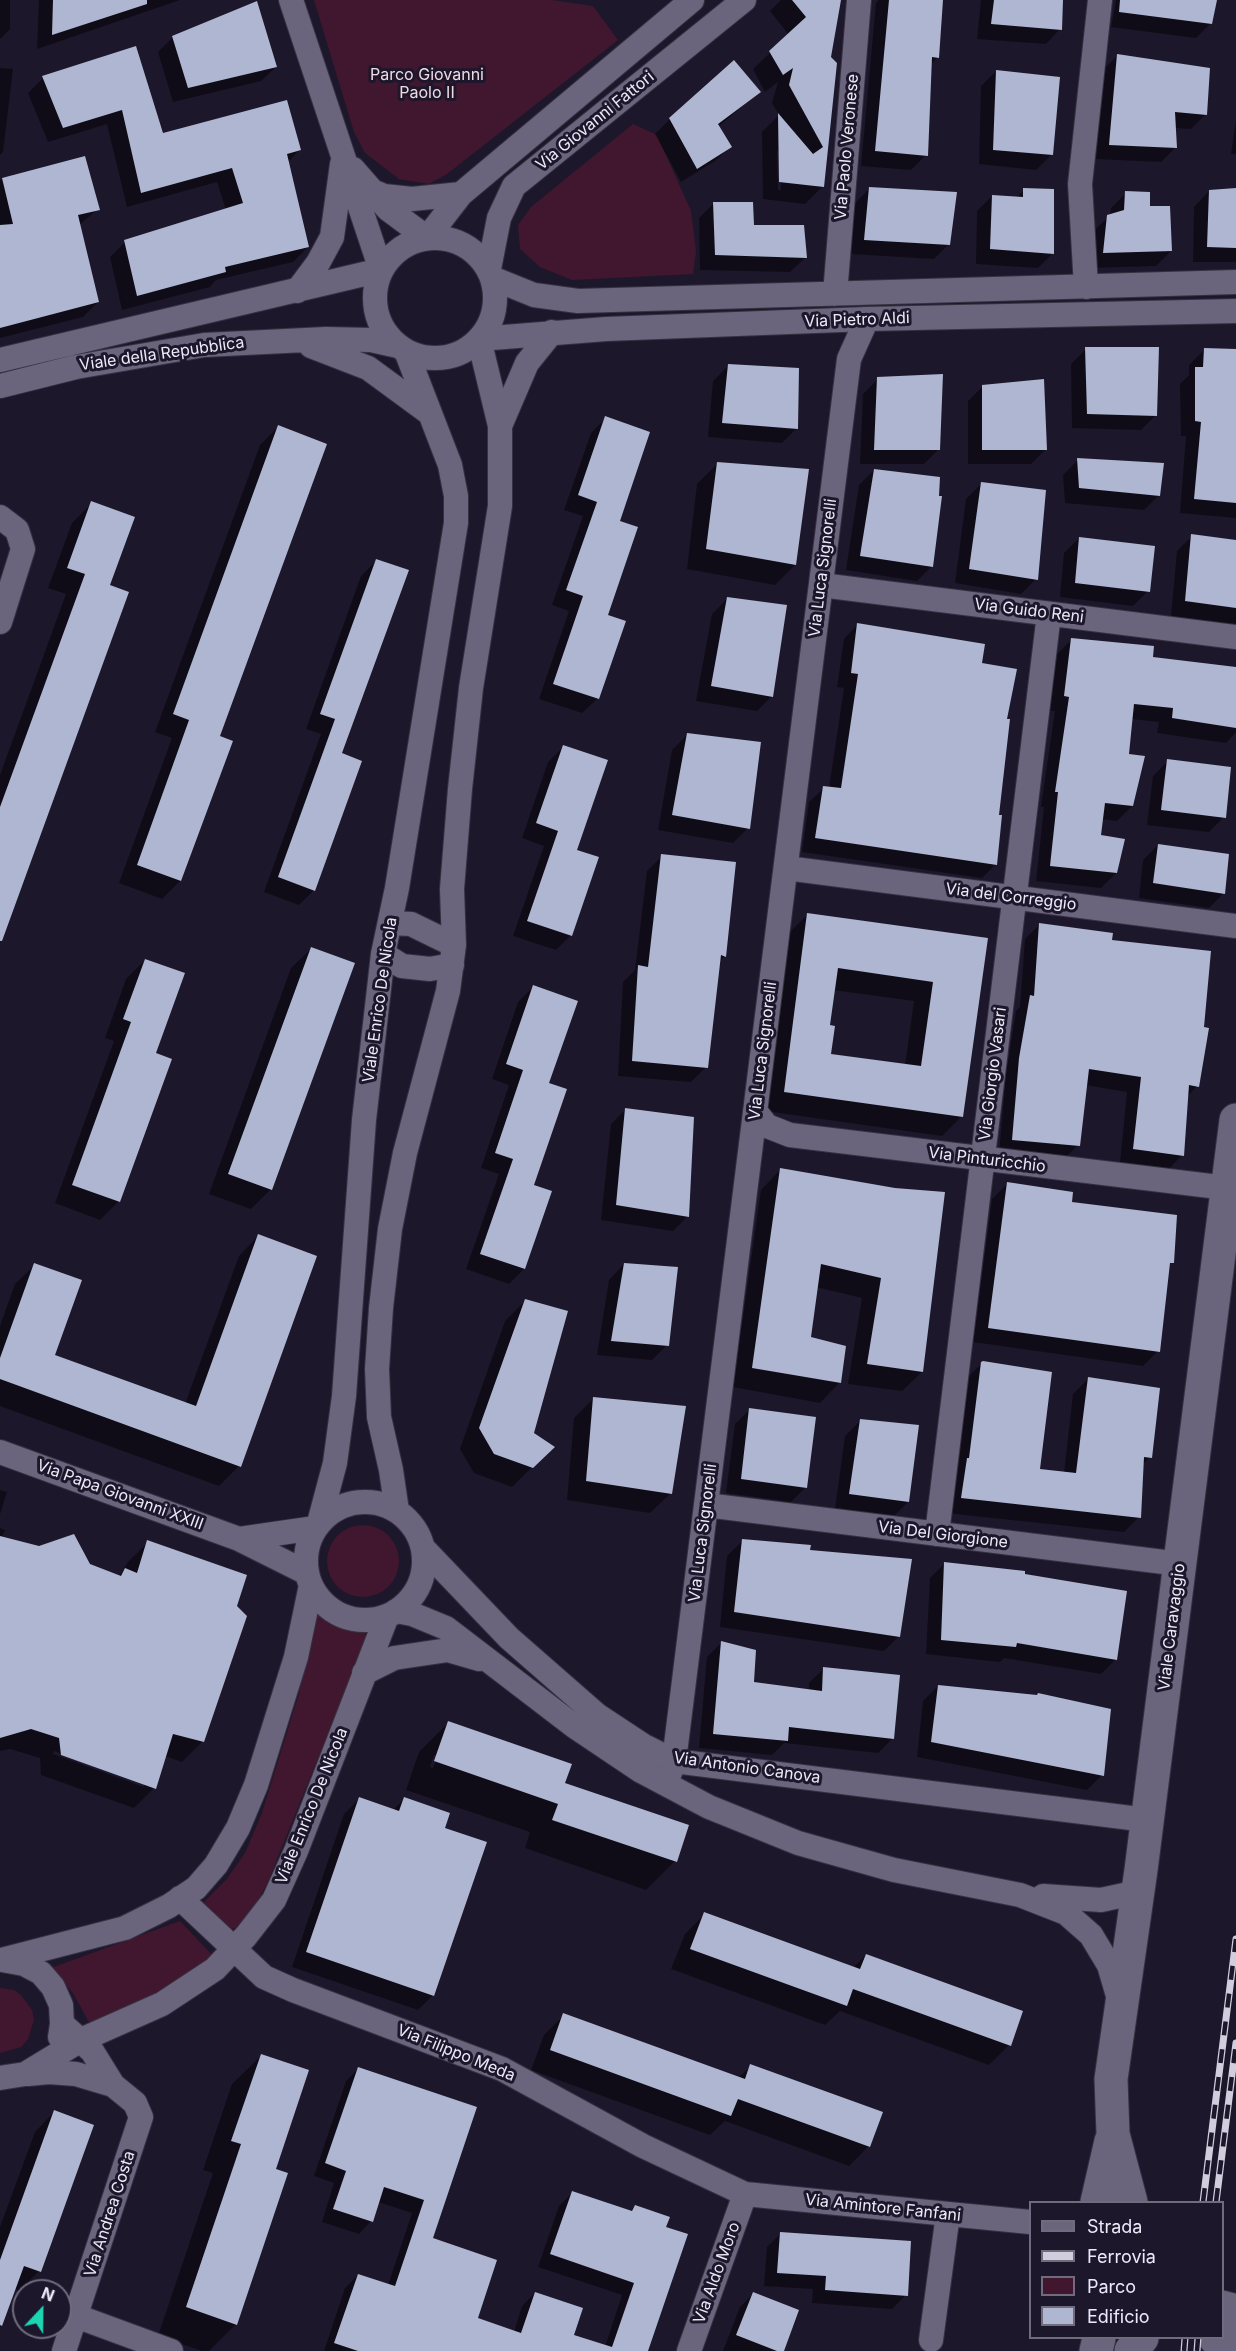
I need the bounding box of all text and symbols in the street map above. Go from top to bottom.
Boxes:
park label: Parco Giovanni Paolo II [370,65,484,103]
street label: Via Giovanni Fattori [532,67,658,175]
street label: Via Paolo Veronese [831,73,863,221]
street label: Via Pietro Aldi [804,309,910,331]
street label: Viale della Repubblica [78,333,246,375]
street label: Via Luca Signorelli [805,498,841,638]
street label: Via Guido Reni [973,595,1085,627]
street label: Via del Correggio [945,879,1077,915]
street label: Viale Enrico De Nicola [359,916,401,1084]
street label: Via Luca Signorelli [745,981,781,1121]
street label: Via Giorgio Vasari [975,1006,1011,1142]
street label: Via Pinturicchio [927,1143,1047,1177]
street label: Via Papa Giovanni XXIII [34,1456,206,1534]
street label: Via Luca Signorelli [685,1463,721,1603]
street label: Via Del Giorgione [877,1517,1009,1553]
street label: Viale Caravaggio [1155,1562,1189,1692]
street label: Viale Enrico De Nicola [272,1725,352,1887]
street label: Via Antonio Canova [672,1748,822,1788]
street label: Via Filippo Meda [394,2021,518,2085]
street label: Via Andrea Costa [81,2149,139,2279]
street label: Via Amintore Fanfani [804,2190,962,2226]
legend [1029,2201,1224,2339]
text: Strada [1087,2216,1142,2237]
street label: Via Aldo Moro [690,2220,744,2326]
text: Ferrovia [1087,2246,1156,2267]
text: Parco [1087,2276,1136,2297]
north arrow [12,2279,72,2339]
text: N [39,2283,57,2306]
text: Edificio [1087,2306,1150,2327]

